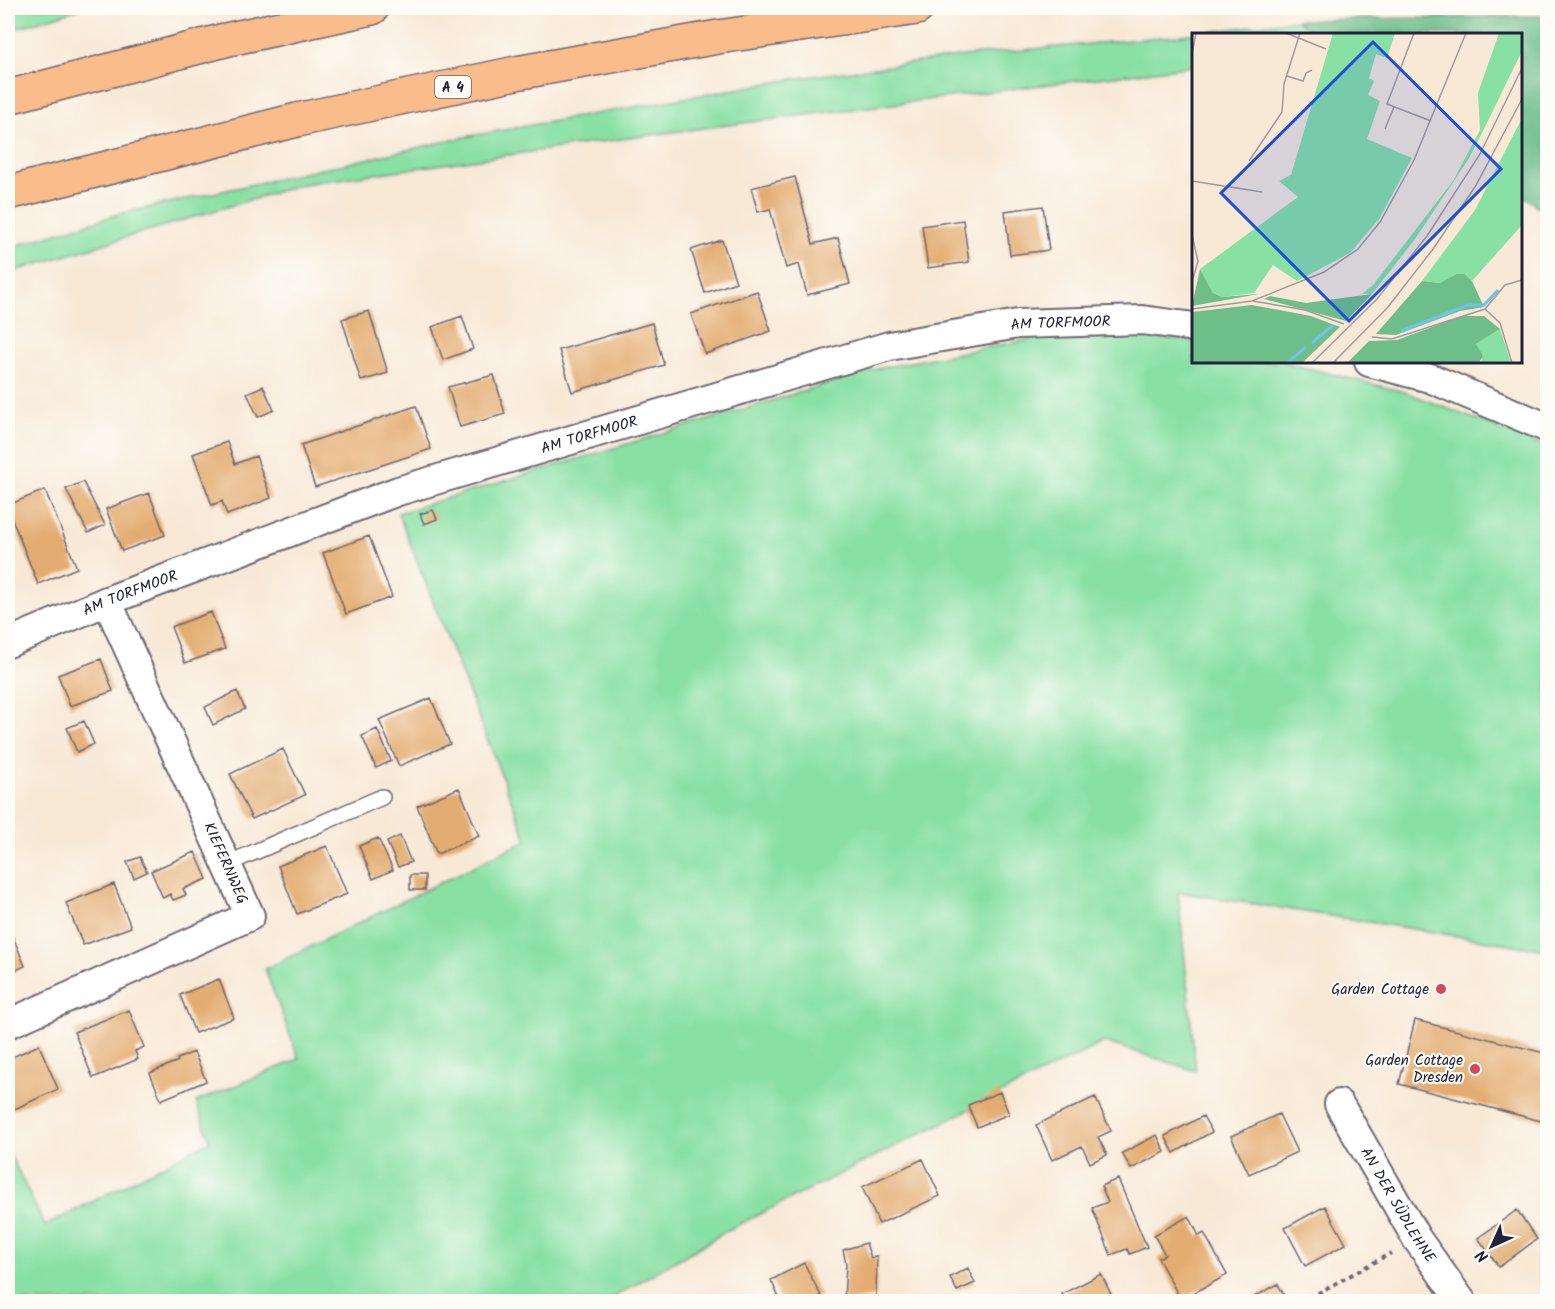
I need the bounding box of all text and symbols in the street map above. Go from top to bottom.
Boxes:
inset map [1192,33,1522,363]
road number: A 4 [435,76,471,98]
street label: AM TORFMOOR [1009,310,1111,338]
street label: AM TORFMOOR [538,410,641,461]
street label: AM TORFMOOR [79,564,181,623]
street label: KIEFERNWEG [196,819,254,908]
place label: Garden Cottage [1331,978,1429,1002]
marker: Garden Cottage [1434,982,1448,996]
place label: Garden Cottage Dresden [1365,1049,1463,1090]
marker: Garden Cottage Dresden [1468,1062,1482,1076]
street label: AN DER SÜDLEHNE [1353,1143,1442,1269]
north arrow [1462,1216,1522,1276]
text: N [1470,1243,1495,1268]

